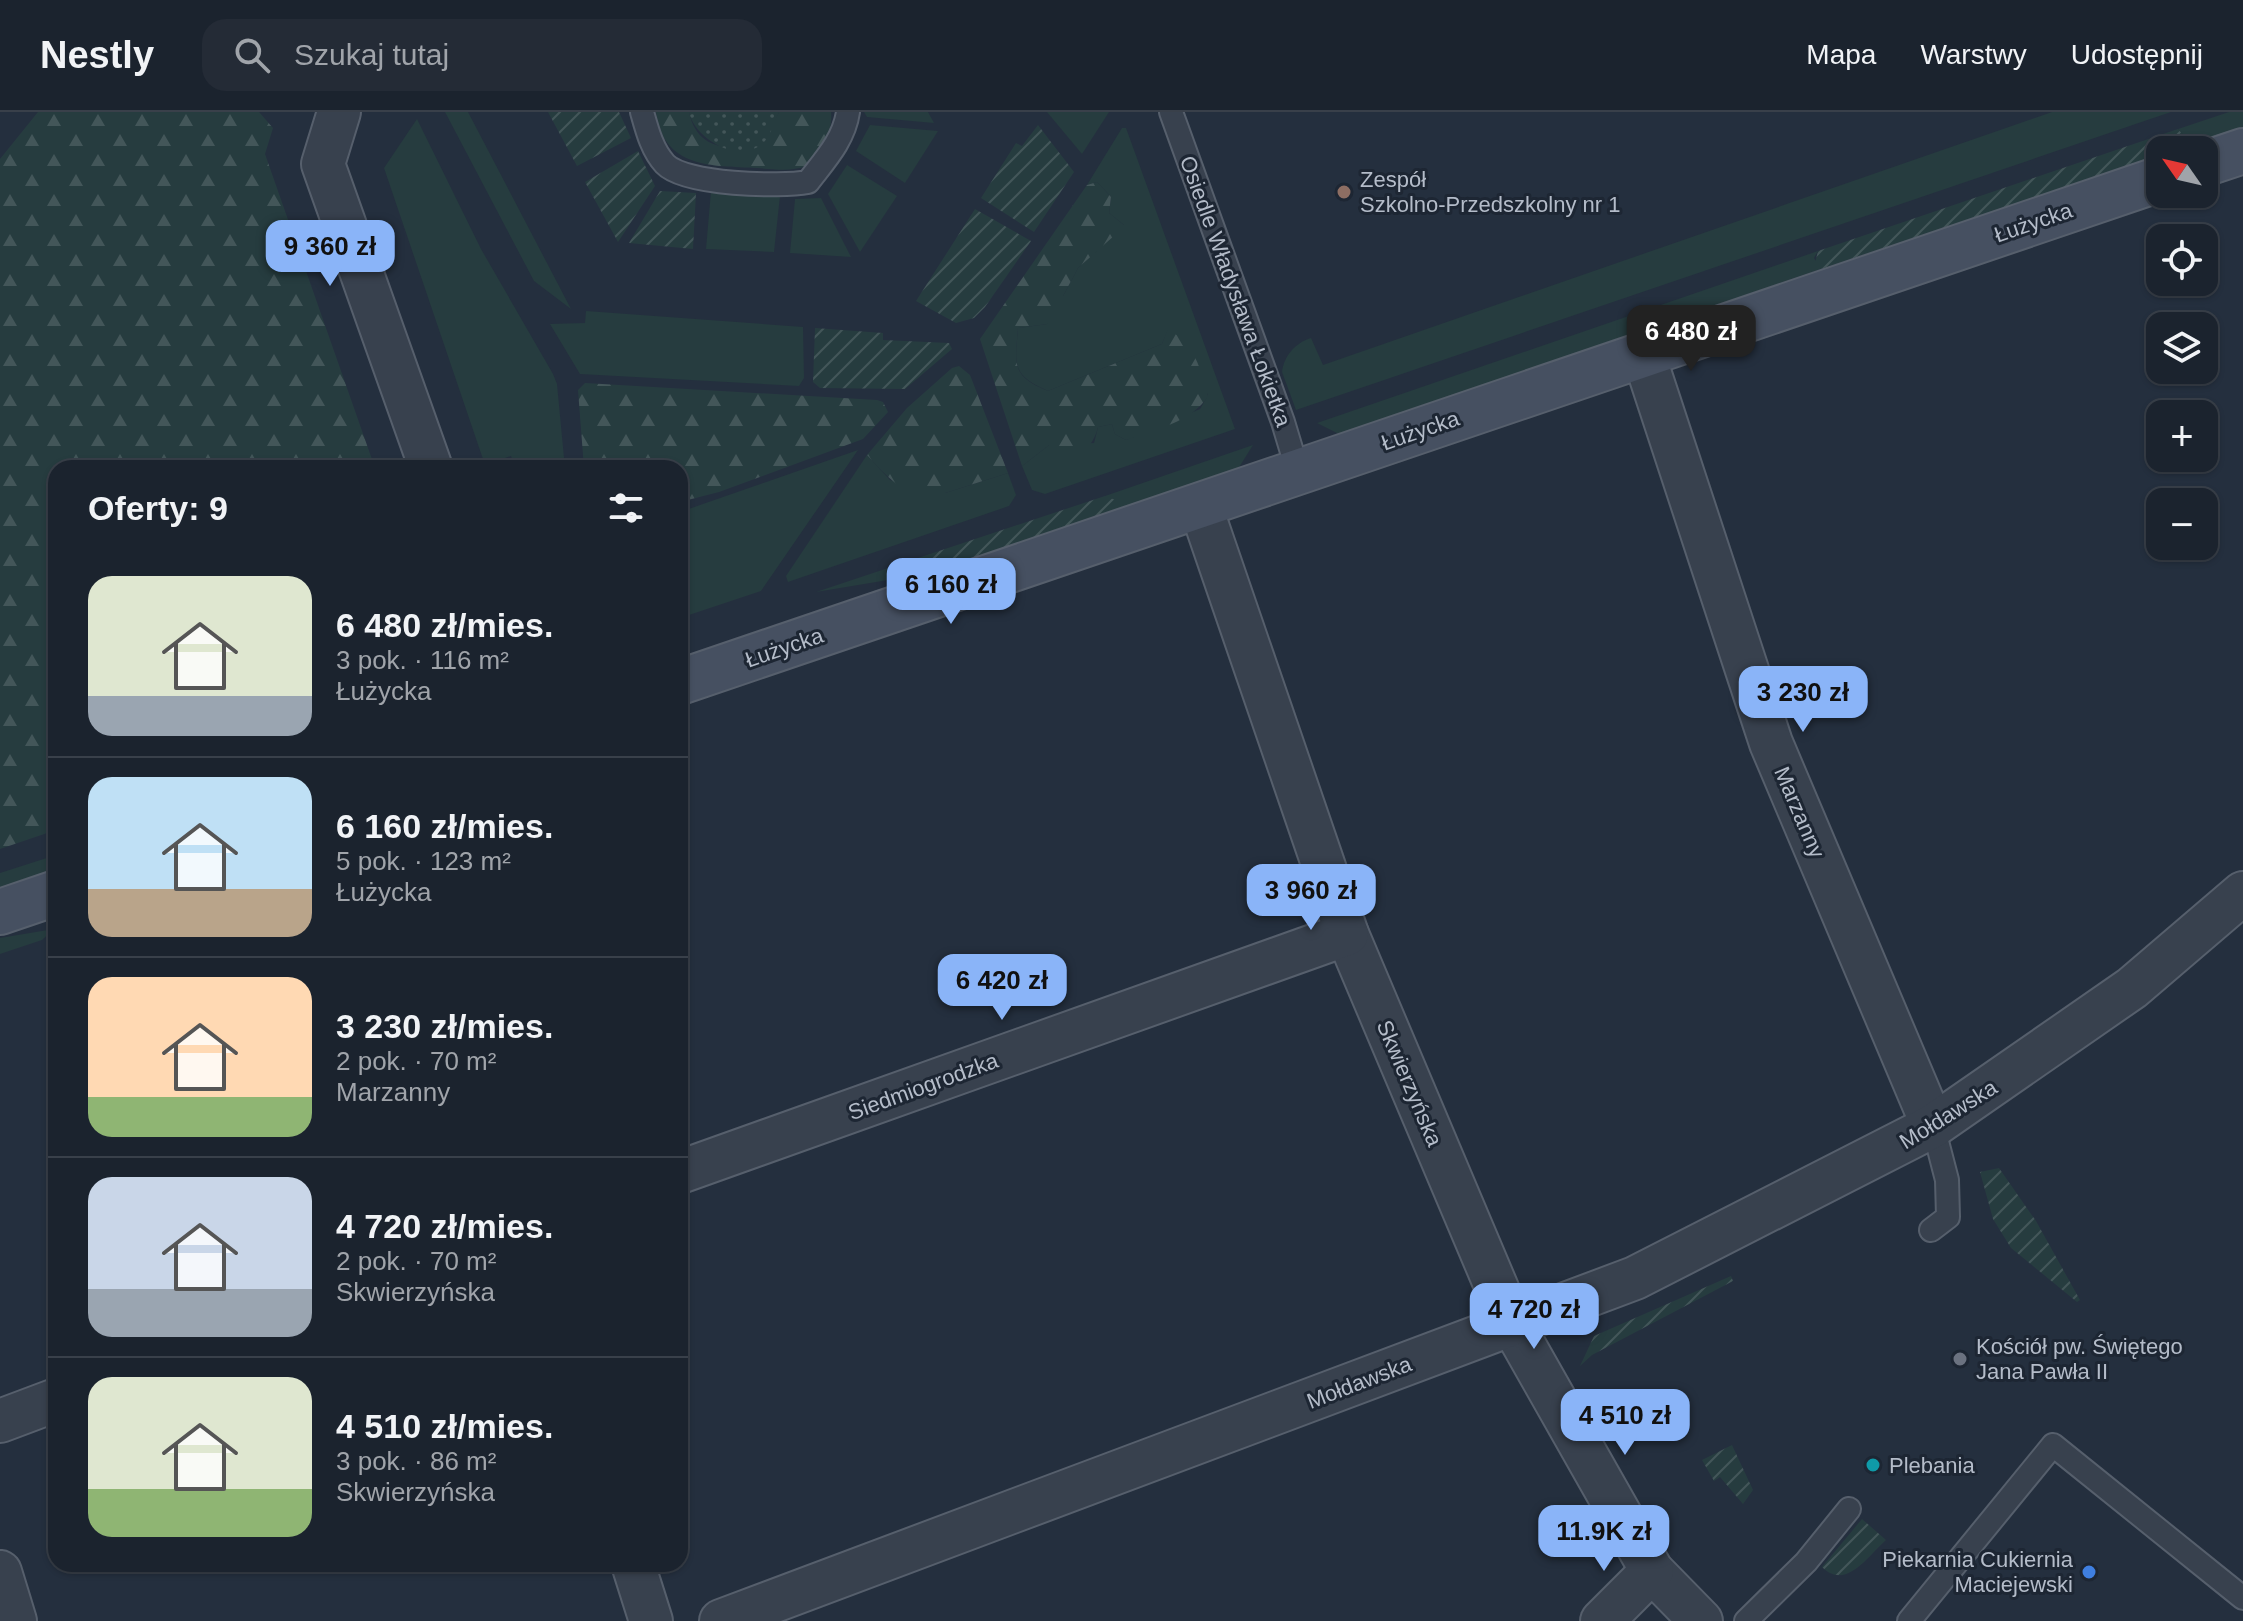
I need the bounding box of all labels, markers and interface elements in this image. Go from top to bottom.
search box [202,19,762,91]
icon: search [230,33,274,77]
text: Nestly [40,34,154,76]
text: Szukaj tutaj [294,38,449,71]
text: Mapa [1806,39,1876,70]
text: Warstwy [1920,39,2027,70]
text: Udostępnij [2071,39,2203,70]
north arrow [2146,136,2218,208]
map controls [2146,136,2218,560]
street label: Osiedle Władysława Łokietka [1175,152,1296,431]
place label: Zespół Szkolno-Przedszkolny nr 1 [1360,167,1620,217]
marker: Zespół Szkolno-Przedszkolny nr 1 [1335,183,1353,201]
street label: Łużycka [1991,197,2076,247]
pin: 9 360 zł [247,220,413,288]
button: locate [2146,224,2218,296]
text: 9 360 zł [284,231,376,261]
pin: 6 480 zł [1608,305,1774,373]
button: layers [2146,312,2218,384]
text: 6 480 zł [1645,316,1737,346]
button: + [2146,400,2218,472]
street label: Łużycka [1378,405,1463,455]
icon: filters [604,486,648,530]
button: − [2146,488,2218,560]
text: Oferty: 9 [88,489,228,527]
pin: 6 160 zł [868,558,1034,626]
text: 6 160 zł [905,569,997,599]
text: 6 480 zł/mies. [336,606,553,644]
icon: home [152,608,248,704]
street label: Łużycka [742,622,827,672]
text: 3 pok. · 116 m² [336,645,509,675]
pin: 3 230 zł [1720,666,1886,734]
text: Łużycka [336,676,431,706]
text: 3 230 zł [1757,677,1849,707]
street label: Marzanny [1769,763,1830,862]
text: 6 160 zł/mies. [336,807,553,845]
icon: home [152,809,248,905]
text: 5 pok. · 123 m² [336,846,511,876]
pin: 3 960 zł [1228,864,1394,932]
text: 3 960 zł [1265,875,1357,905]
text: Łużycka [336,877,431,907]
pin: 6 420 zł [919,954,1085,1022]
text: 6 420 zł [956,965,1048,995]
text: 3 230 zł/mies. [336,1007,553,1045]
icon: home [152,1009,248,1105]
street label: Skwierzyńska [1372,1016,1448,1151]
text: 2 pok. · 70 m² [336,1046,496,1076]
street label: Siedmiogrodzka [845,1047,1002,1125]
street label: Mołdawska [1895,1074,2002,1154]
text: Marzanny [336,1077,450,1107]
text: 4 720 zł/mies. [336,1207,553,1245]
icon: home [152,1209,248,1305]
text: 2 pok. · 70 m² [336,1246,496,1276]
text: Skwierzyńska [336,1277,495,1307]
pin: 4 720 zł [1451,1283,1617,1351]
text: 4 720 zł [1488,1294,1580,1324]
place label: Kościół pw. Świętego Jana Pawła II [1976,1334,2183,1384]
marker: Kościół pw. Świętego Jana Pawła II [1951,1350,1969,1368]
street label: Mołdawska [1303,1351,1416,1414]
pin: 4 510 zł [1542,1389,1708,1457]
text: 4 510 zł [1579,1400,1671,1430]
text: 4 510 zł/mies. [336,1407,553,1445]
icon: home [152,1409,248,1505]
text: 3 pok. · 86 m² [336,1446,496,1476]
place label: Plebania [1889,1453,1975,1478]
marker: Plebania [1864,1456,1882,1474]
text: Skwierzyńska [336,1477,495,1507]
pin: 11.9K zł [1521,1505,1687,1573]
text: 11.9K zł [1556,1516,1652,1546]
place label: Piekarnia Cukiernia Maciejewski [1882,1547,2074,1597]
marker: Piekarnia Cukiernia Maciejewski [2080,1563,2098,1581]

